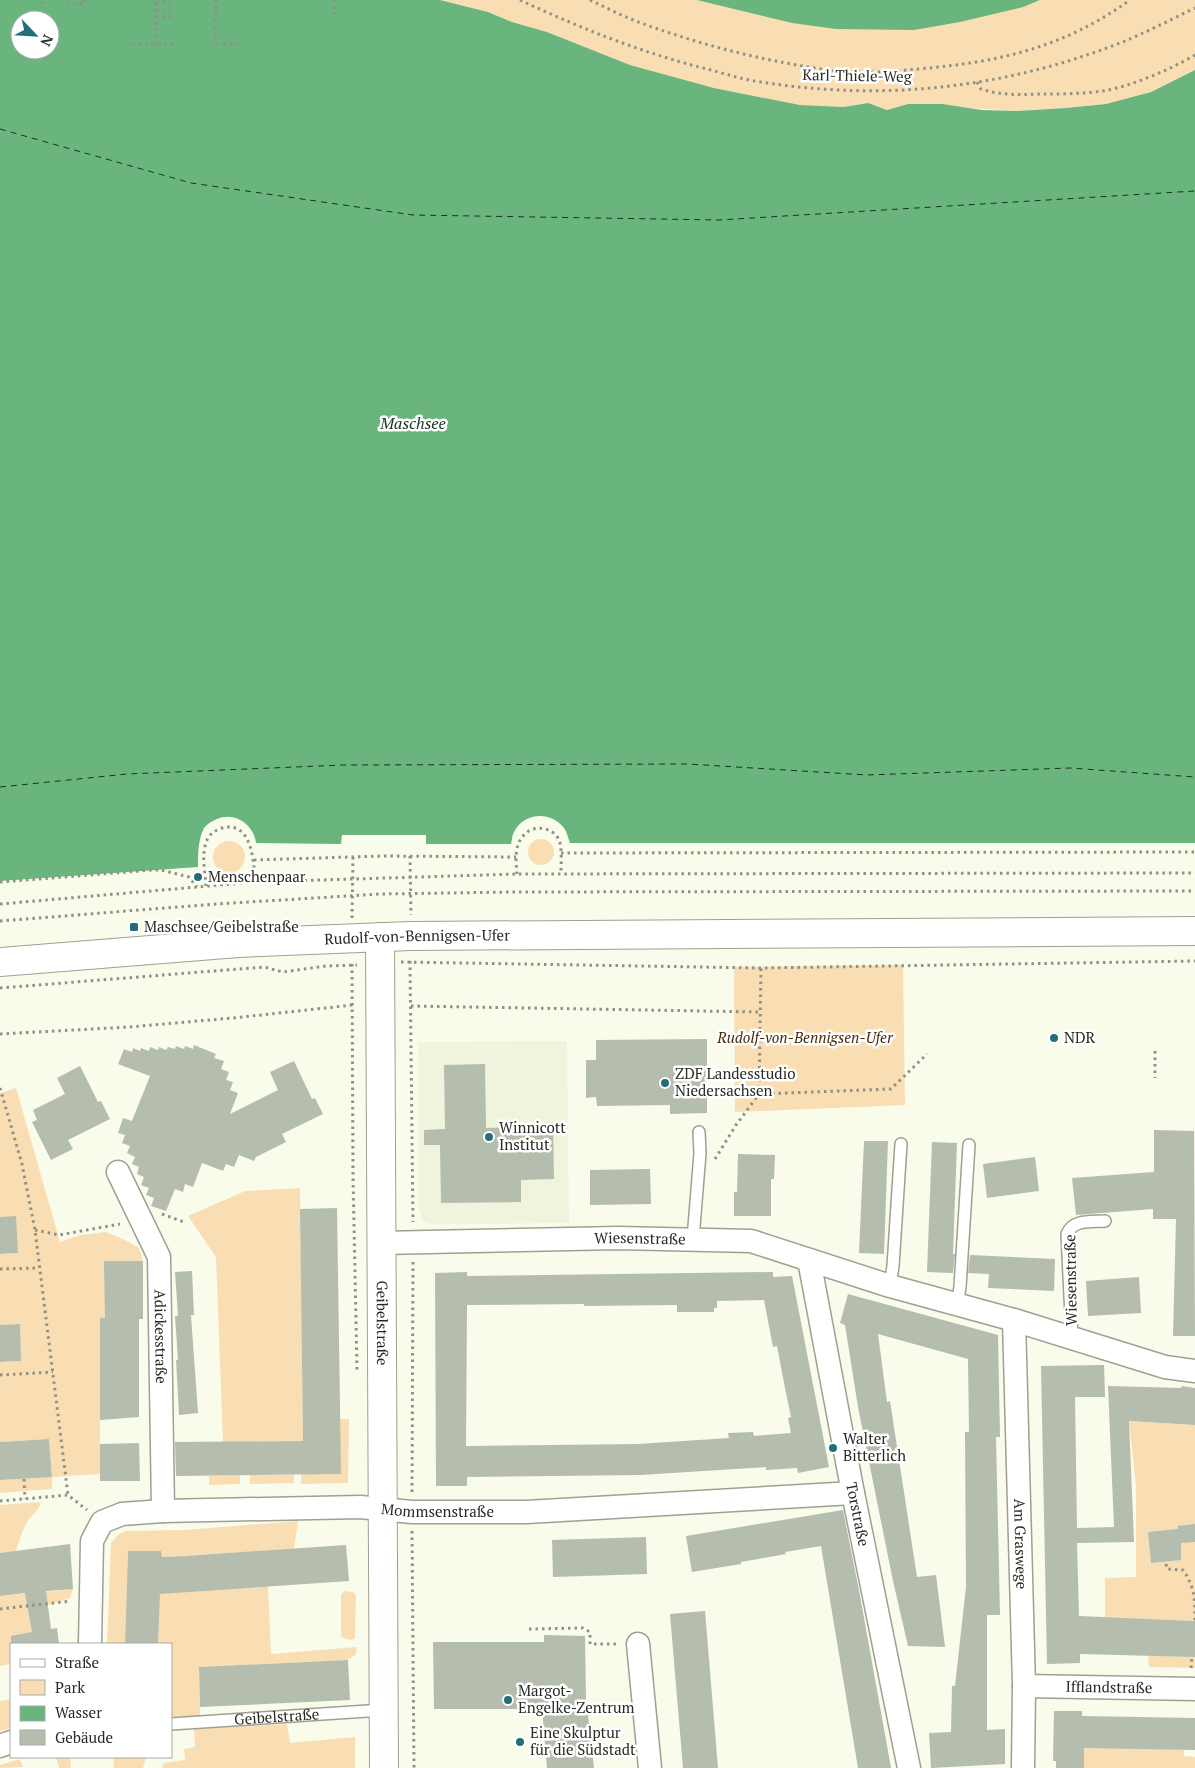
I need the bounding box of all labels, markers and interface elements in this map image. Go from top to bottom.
north arrow [10,10,60,60]
text: N [36,32,58,50]
street label: Karl-Thiele-Weg [802,64,913,86]
water label: Maschsee [379,412,446,434]
place label: Menschenpaar [208,866,306,886]
marker: Menschenpaar [192,871,204,883]
place label: Maschsee/Geibelstraße [144,916,299,936]
marker: Maschsee/Geibelstraße [128,921,140,933]
street label: Rudolf-von-Bennigsen-Ufer [324,924,510,948]
park label: Rudolf-von-Bennigsen-Ufer [716,1027,894,1047]
place label: NDR [1064,1027,1096,1047]
marker: NDR [1048,1032,1060,1044]
place label: ZDF Landesstudio Niedersachsen [675,1063,795,1100]
marker: ZDF Landesstudio Niedersachsen [659,1077,671,1089]
place label: Winnicott Institut [499,1117,566,1154]
marker: Winnicott Institut [483,1131,495,1143]
street label: Wiesenstraße [594,1227,686,1249]
street label: Wiesenstraße [1059,1234,1081,1326]
street label: Geibelstraße [373,1280,393,1366]
street label: Adickesstraße [151,1289,172,1384]
place label: Walter Bitterlich [843,1428,906,1465]
marker: Walter Bitterlich [827,1442,839,1454]
street label: Torstraße [842,1481,875,1548]
street label: Mommsenstraße [380,1498,494,1521]
street label: Am Graswege [1010,1498,1032,1590]
legend [10,1643,172,1758]
text: Straße [55,1652,99,1672]
street label: Ifflandstraße [1065,1676,1153,1697]
text: Park [55,1677,85,1697]
place label: Margot- Engelke-Zentrum [518,1680,635,1717]
marker: Margot- Engelke-Zentrum [502,1694,514,1706]
text: Wasser [55,1702,102,1722]
street label: Geibelstraße [234,1703,320,1729]
place label: Eine Skulptur für die Südstadt [530,1722,636,1759]
text: Gebäude [55,1727,113,1747]
marker: Eine Skulptur für die Südstadt [514,1736,526,1748]

